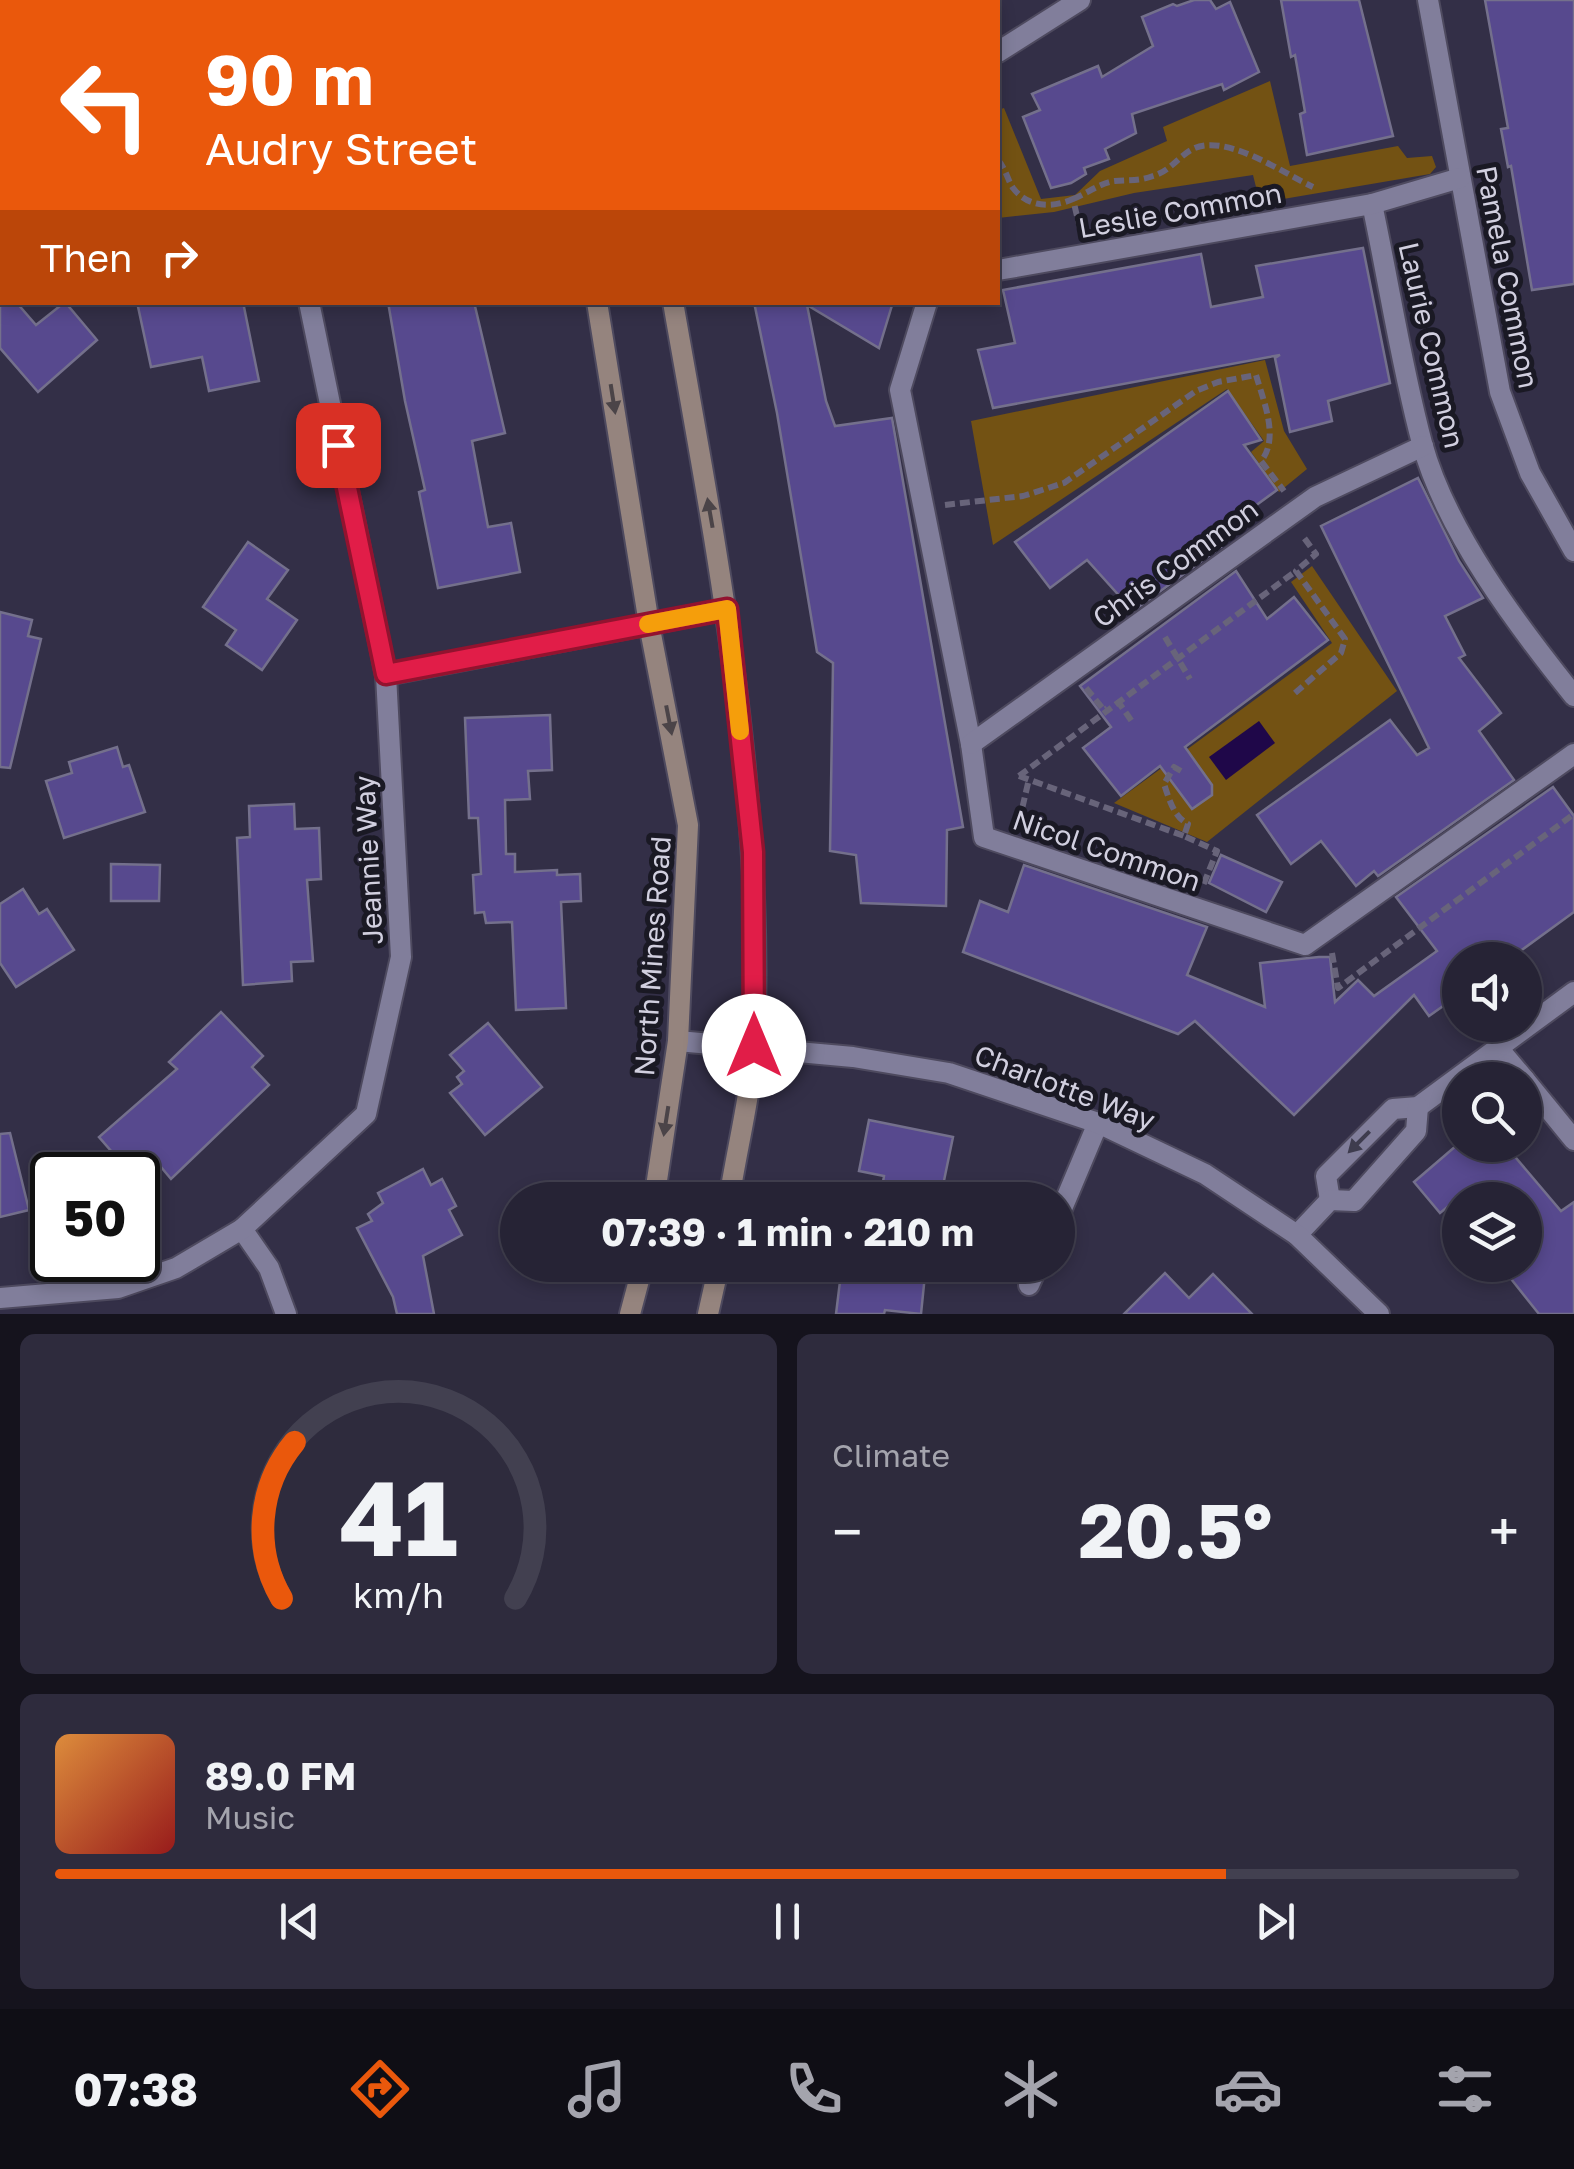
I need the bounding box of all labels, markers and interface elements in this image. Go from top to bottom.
text: 90 m [205,36,374,120]
icon: left [40,40,170,170]
text: Audry Street [205,121,478,175]
street label: Pamela Common [1470,163,1546,391]
street label: Leslie Common [1076,176,1284,244]
icon: right [152,230,207,285]
text: Then [40,235,132,280]
street label: Laurie Common [1392,239,1472,451]
one-way arrow [605,383,621,415]
pin [296,403,381,488]
icon: arrive [311,418,366,473]
street label: Chris Common [1086,492,1264,634]
one-way arrow [702,497,717,528]
one-way arrow [661,704,677,735]
street label: Jeannie Way [347,774,389,945]
street label: Nicol Common [1009,802,1205,898]
street label: North Mines Road [627,835,677,1077]
map controls [1442,942,1542,1282]
button: sound [1442,942,1542,1042]
position arrow [702,994,806,1098]
street label: Charlotte Way [970,1037,1160,1137]
button: search [1442,1062,1542,1162]
one-way arrow [658,1105,673,1137]
one-way arrow [1348,1130,1372,1154]
speed limit sign: 50 [30,1152,160,1282]
button: layers [1442,1182,1542,1282]
text: 07:39 · 1 min · 210 m [601,1209,974,1254]
text: Climate [832,1436,950,1474]
text: 41 [339,1454,458,1579]
text: 20.5° [1079,1484,1272,1575]
text: − [832,1498,862,1564]
text: + [1489,1498,1519,1564]
text: km/h [353,1573,444,1616]
text: 89.0 FM [205,1753,356,1798]
text: Music [205,1798,295,1836]
icon: previous [272,1894,327,1949]
icon: pause [760,1894,815,1949]
icon: next [1248,1894,1303,1949]
icon: directions [345,2054,415,2124]
icon: music [562,2054,632,2124]
icon: phone [779,2054,849,2124]
icon: climate [996,2054,1066,2124]
icon: car [1213,2054,1283,2124]
icon: filters [1430,2054,1500,2124]
text: 07:38 [74,2062,198,2116]

